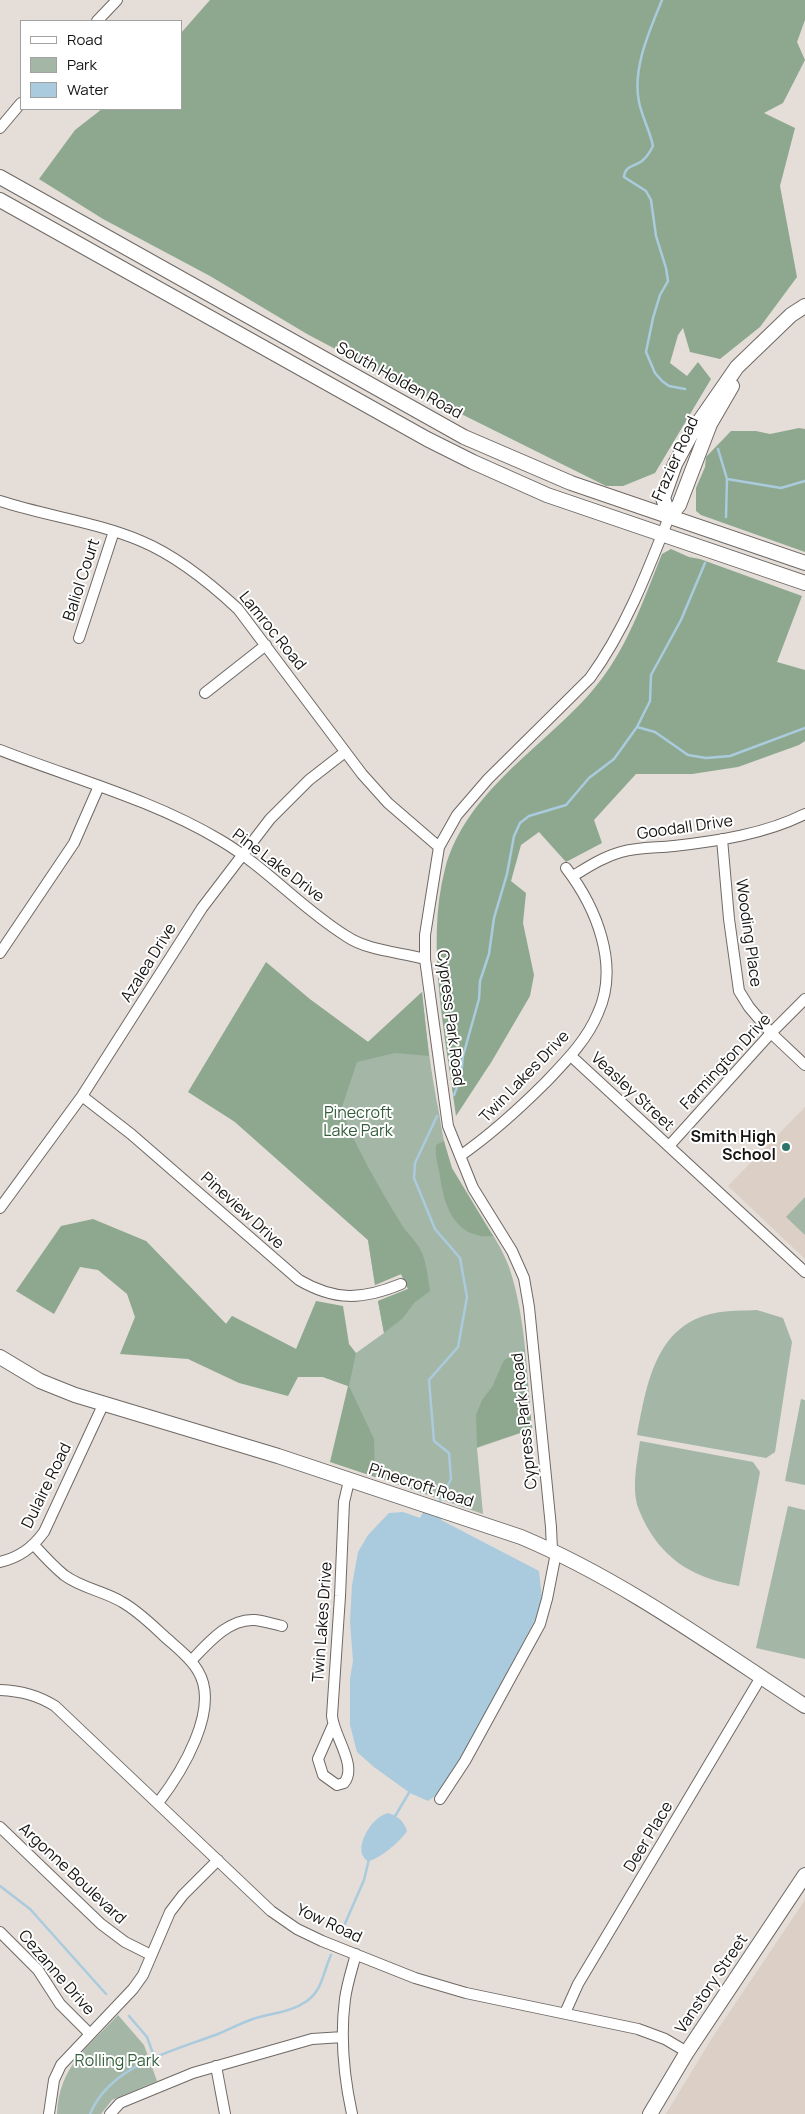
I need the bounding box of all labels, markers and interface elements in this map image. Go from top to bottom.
legend [20,20,182,110]
text: Road [67,29,103,50]
text: Park [67,54,97,75]
text: Water [67,79,109,100]
street label: South Holden Road [333,338,465,424]
street label: Frazier Road [649,414,703,504]
street label: Baliol Court [60,537,104,623]
street label: Lamroc Road [234,588,310,674]
street label: Goodall Drive [636,812,734,844]
street label: Pine Lake Drive [228,825,328,907]
street label: Wooding Place [731,878,765,988]
street label: Azalea Drive [117,920,181,1006]
street label: Cypress Park Road [432,949,468,1087]
street label: Farmington Drive [677,1010,775,1114]
street label: Twin Lakes Drive [476,1027,574,1127]
street label: Veasley Street [586,1049,678,1135]
park label: Pinecroft Lake Park [323,1104,393,1142]
place label: Smith High School [691,1128,776,1166]
marker: Smith High School [780,1141,792,1153]
street label: Pineview Drive [196,1169,288,1253]
street label: Cypress Park Road [508,1352,542,1490]
street label: Dulaire Road [18,1440,76,1532]
street label: Pinecroft Road [366,1460,476,1512]
street label: Twin Lakes Drive [309,1561,337,1683]
street label: Deer Place [621,1798,677,1876]
street label: Argonne Boulevard [15,1820,129,1928]
street label: Yow Road [293,1900,365,1948]
street label: Cezanne Drive [14,1926,98,2020]
street label: Vanstory Street [672,1931,752,2037]
park label: Rolling Park [75,2052,159,2072]

